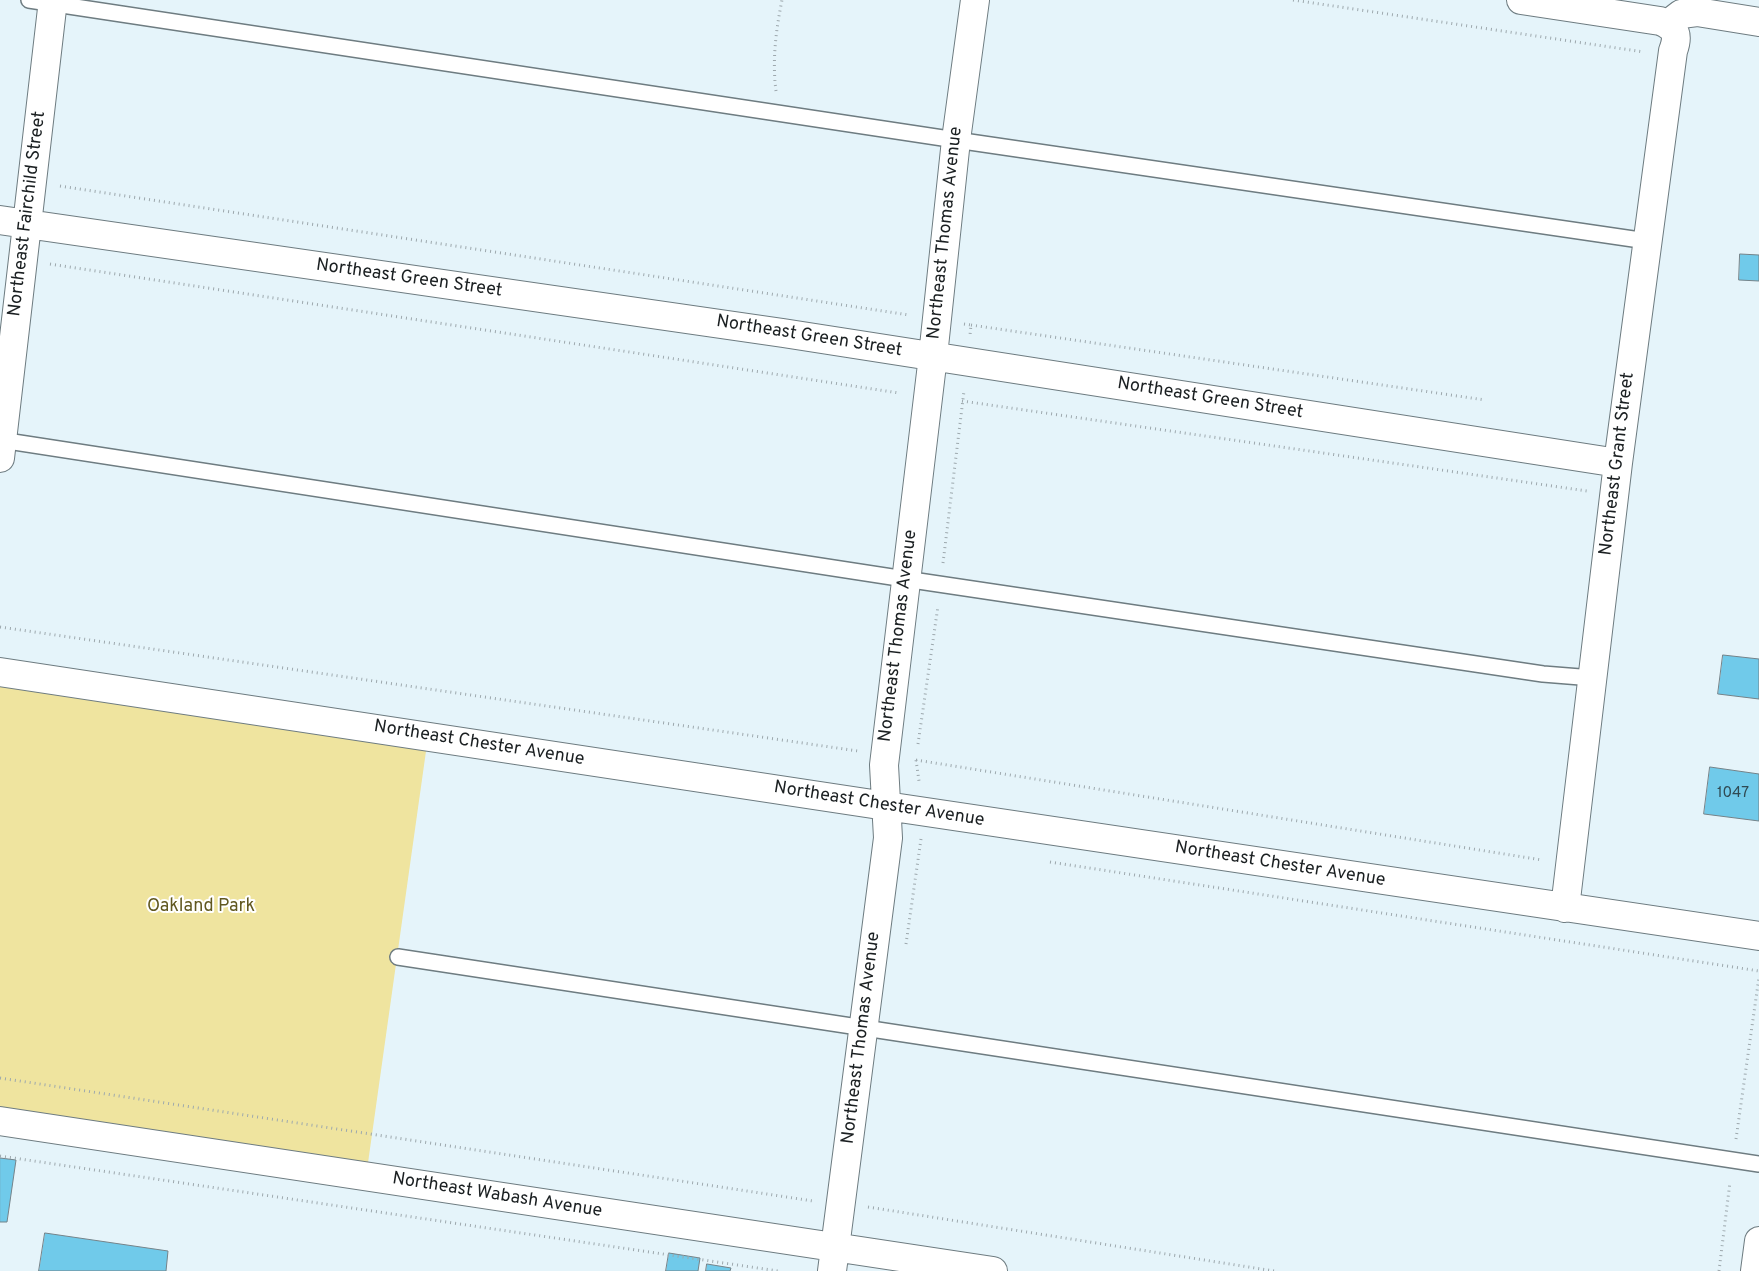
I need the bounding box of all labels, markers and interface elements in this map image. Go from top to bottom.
street label: Northeast Fairchild Street [5,110,51,318]
street label: Northeast Thomas Avenue [924,126,968,340]
street label: Northeast Green Street [314,255,504,303]
street label: Northeast Green Street [714,312,904,362]
street label: Northeast Grant Street [1596,371,1640,557]
street label: Northeast Green Street [1115,374,1305,424]
street label: Northeast Thomas Avenue [875,529,923,743]
street label: Northeast Chester Avenue [372,717,586,771]
street label: Northeast Chester Avenue [772,778,986,832]
house number: 1047 [1717,785,1749,803]
street label: Northeast Chester Avenue [1173,838,1387,892]
park label: Oakland Park [147,896,255,918]
street label: Northeast Thomas Avenue [838,931,886,1145]
street label: Northeast Wabash Avenue [391,1169,603,1223]

